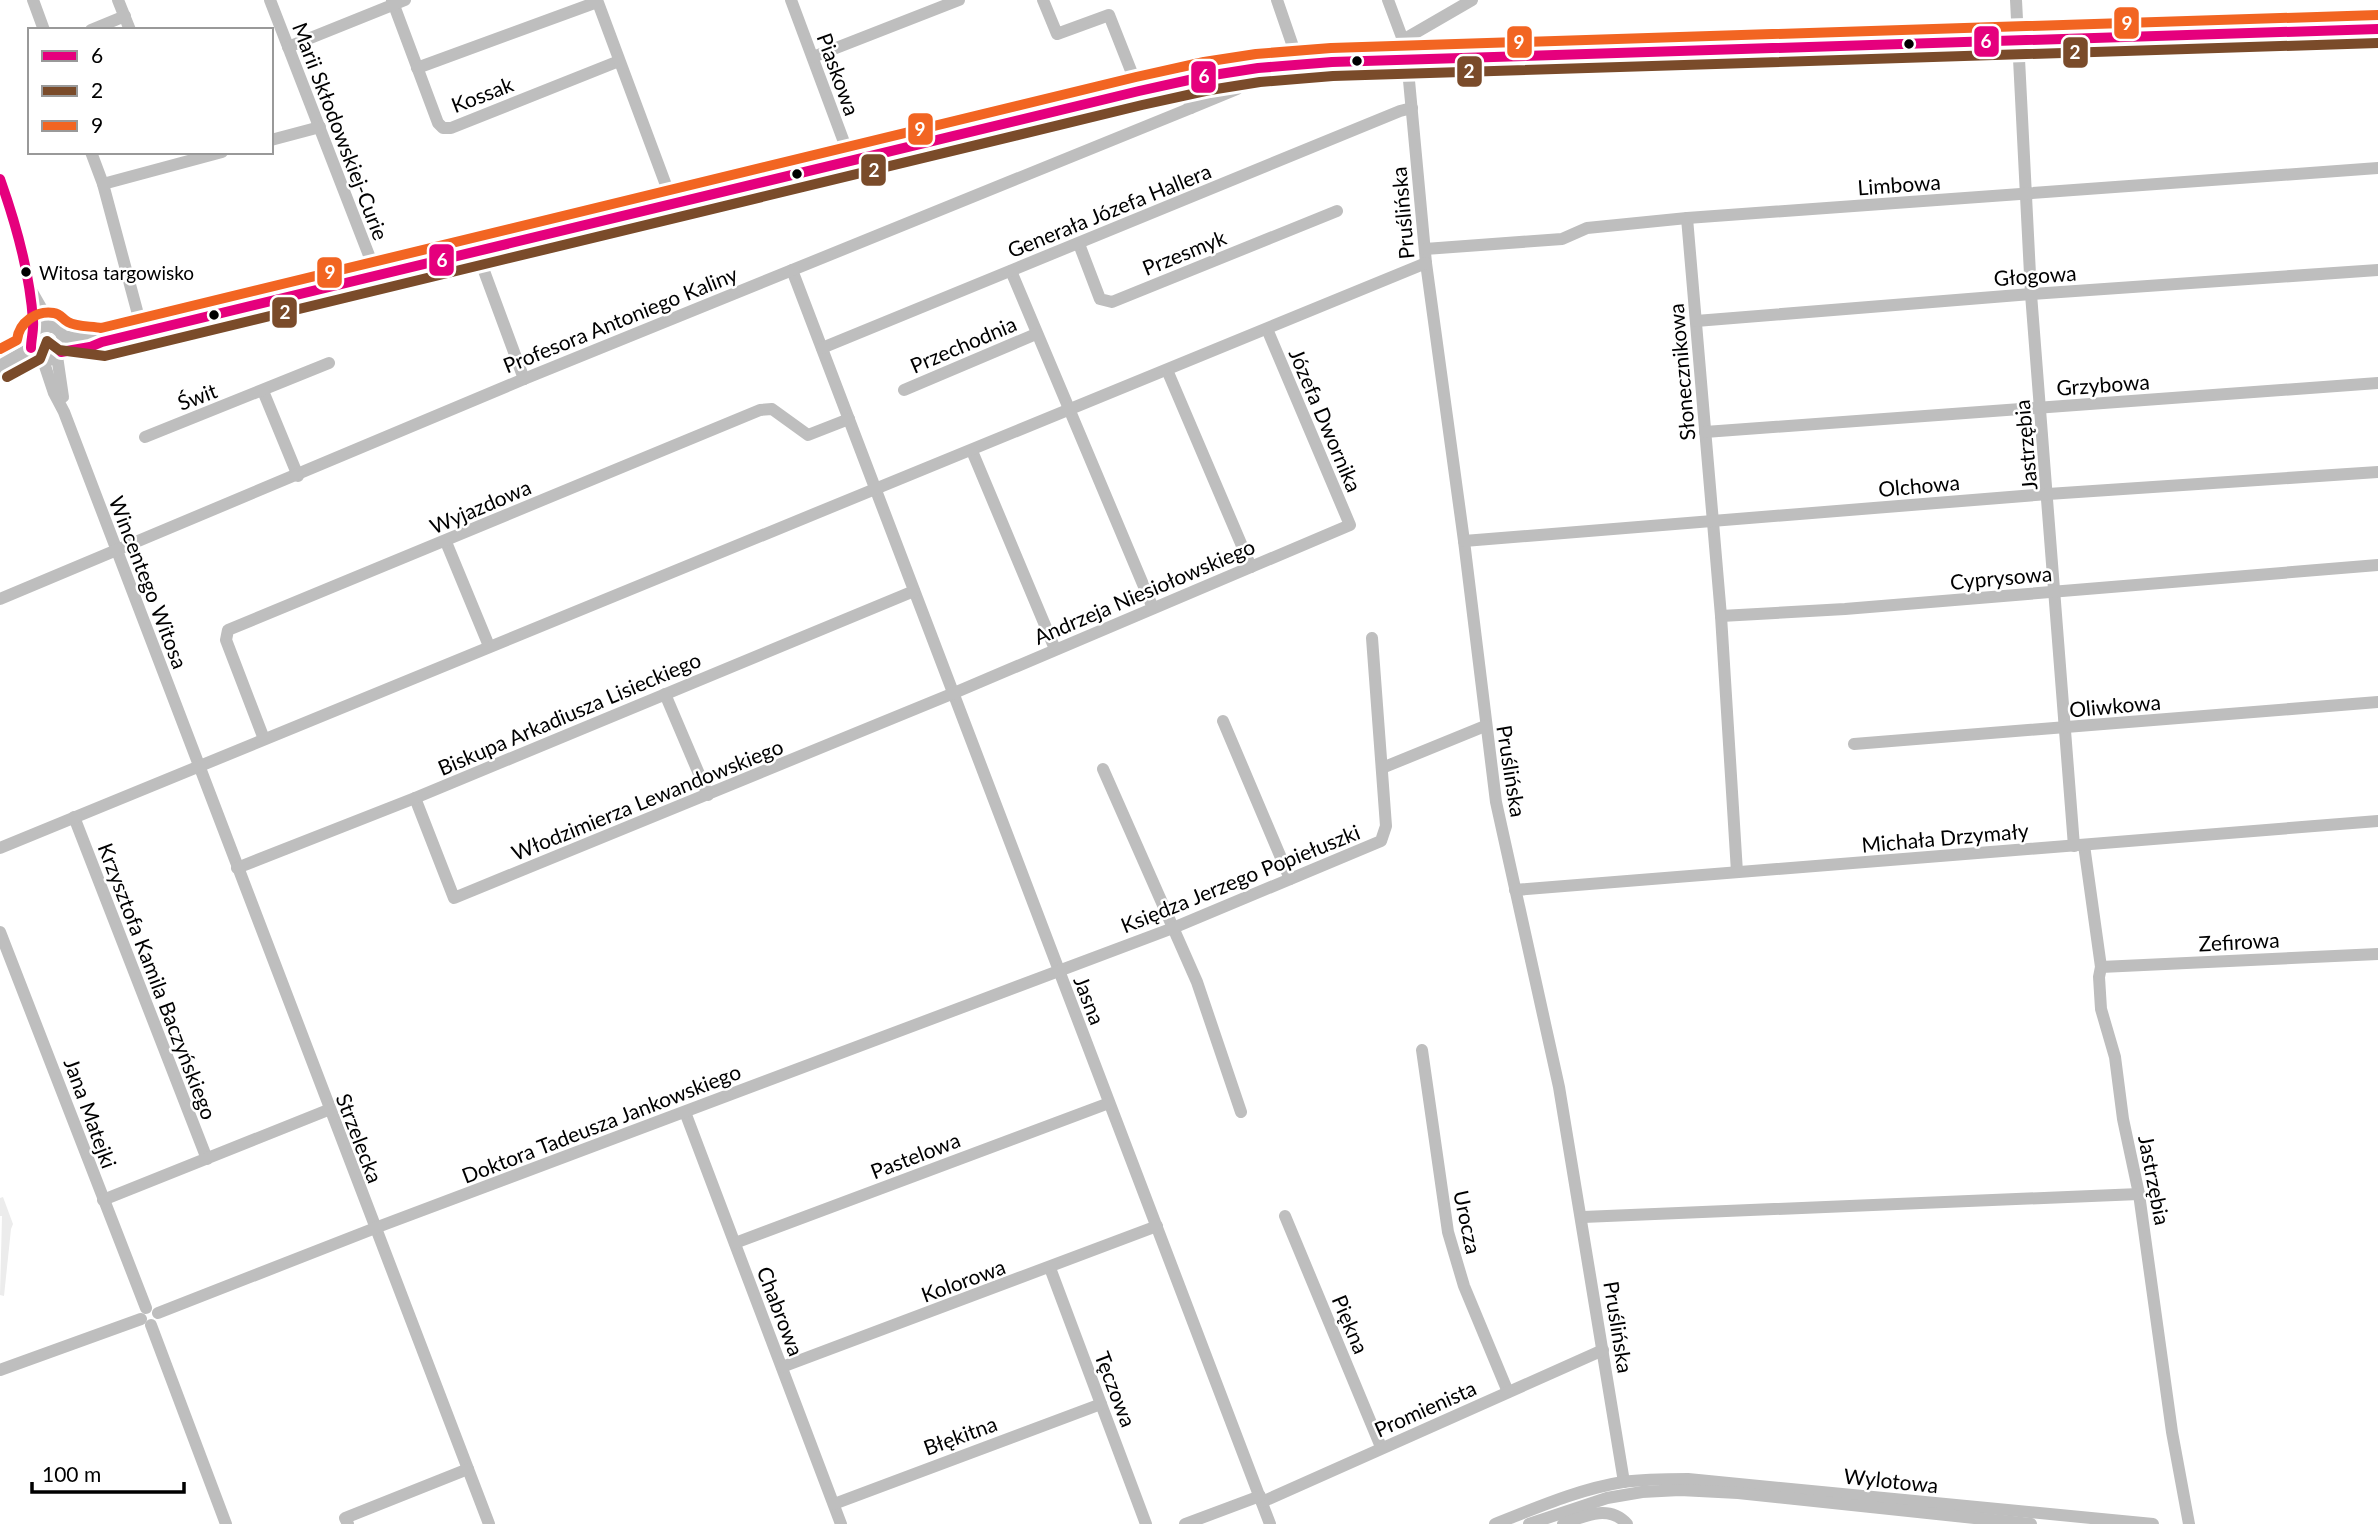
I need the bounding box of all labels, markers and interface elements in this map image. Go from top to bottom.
line badge: 9 [2113,6,2140,40]
text: 9 [2121,11,2133,34]
street label: Marii Skłodowskiej-Curie [288,19,394,243]
line badge: 9 [1506,25,1533,59]
line badge: 6 [1973,25,2000,58]
legend [28,28,273,154]
street label: Piaskowa [813,29,865,119]
text: 6 [1980,29,1992,52]
text: 9 [1513,30,1525,53]
line badge: 2 [2062,36,2089,69]
unlabelled marker [1902,37,1916,51]
text: 2 [2069,40,2081,63]
text: 6 [91,42,103,67]
unlabelled marker [1350,54,1364,68]
line badge: 2 [1456,55,1483,88]
text: 2 [1463,59,1475,82]
line badge: 6 [1190,60,1217,94]
text: 6 [1198,64,1210,87]
street label: Kossak [447,71,517,117]
text: 2 [91,77,103,102]
text: 9 [91,112,103,137]
line badge: 9 [907,112,934,146]
text: 9 [914,117,926,140]
line badge: 2 [860,153,887,187]
text: 2 [868,158,880,181]
street label: Generała Józefa Hallera [1004,158,1214,262]
street label: Pruślińska [1386,166,1418,260]
unlabelled marker [790,167,804,181]
street label: Limbowa [1857,169,1941,199]
street label: Przesmyk [1138,224,1230,280]
line badge: 6 [428,243,455,277]
text: 6 [436,248,448,271]
line badge: 9 [316,256,343,289]
text: 9 [324,260,336,283]
street label: Profesora Antoniego Kaliny [499,260,741,378]
street label: Głogowa [1993,260,2077,290]
place label: Witosa targowisko [39,261,194,284]
marker: Witosa targowisko [19,265,33,279]
line badge: 2 [271,296,298,329]
text: 2 [279,300,291,323]
street label: Słonecznikowa [1663,303,1699,441]
unlabelled marker [207,308,221,322]
street label: Przechodnia [906,310,1020,378]
street label: Józefa Dwornika [1285,345,1367,495]
street label: Grzybowa [2056,368,2150,400]
street label: Świt [174,377,221,415]
street label: Jastrzębia [2009,399,2041,491]
street label: Olchowa [1877,469,1961,501]
street label: Wyjazdowa [426,474,534,538]
street label: Wincentego Witosa [105,492,193,672]
street label: Andrzeja Niesiołowskiego [1030,533,1258,649]
street label: Cyprysowa [1949,560,2053,594]
street label: Biskupa Arkadiusza Lisieckiego [434,646,704,780]
street label: Oliwkowa [2068,689,2162,721]
street label: Pruślińska [1492,723,1532,819]
street label: Włodzimierza Lewandowskiego [508,733,787,865]
street label: Michała Drzymały [1860,817,2030,857]
street label: Księdza Jerzego Popiełuszki [1117,819,1363,937]
street label: Krzysztofa Kamila Baczyńskiego [94,839,222,1123]
street label: Zefirowa [2198,926,2280,956]
street label: Jasna [1069,972,1111,1028]
street label: Jana Matejki [60,1055,122,1171]
street label: Doktora Tadeusza Jankowskiego [458,1058,744,1188]
street label: Strzelecka [332,1090,388,1186]
street label: Pastelowa [867,1127,963,1183]
street label: Jastrzębia [2134,1133,2176,1227]
street label: Urocza [1449,1188,1487,1256]
street label: Kolorowa [918,1253,1008,1307]
street label: Chabrowa [753,1263,809,1359]
street label: Pruślińska [1599,1279,1639,1375]
street label: Piękna [1327,1291,1375,1357]
street label: Tęczowa [1090,1348,1142,1430]
street label: Promienista [1370,1374,1480,1442]
street label: Błękitna [920,1410,1000,1460]
scale bar [32,1450,184,1494]
text: 100 m [42,1461,101,1486]
street label: Wylotowa [1842,1463,1940,1497]

